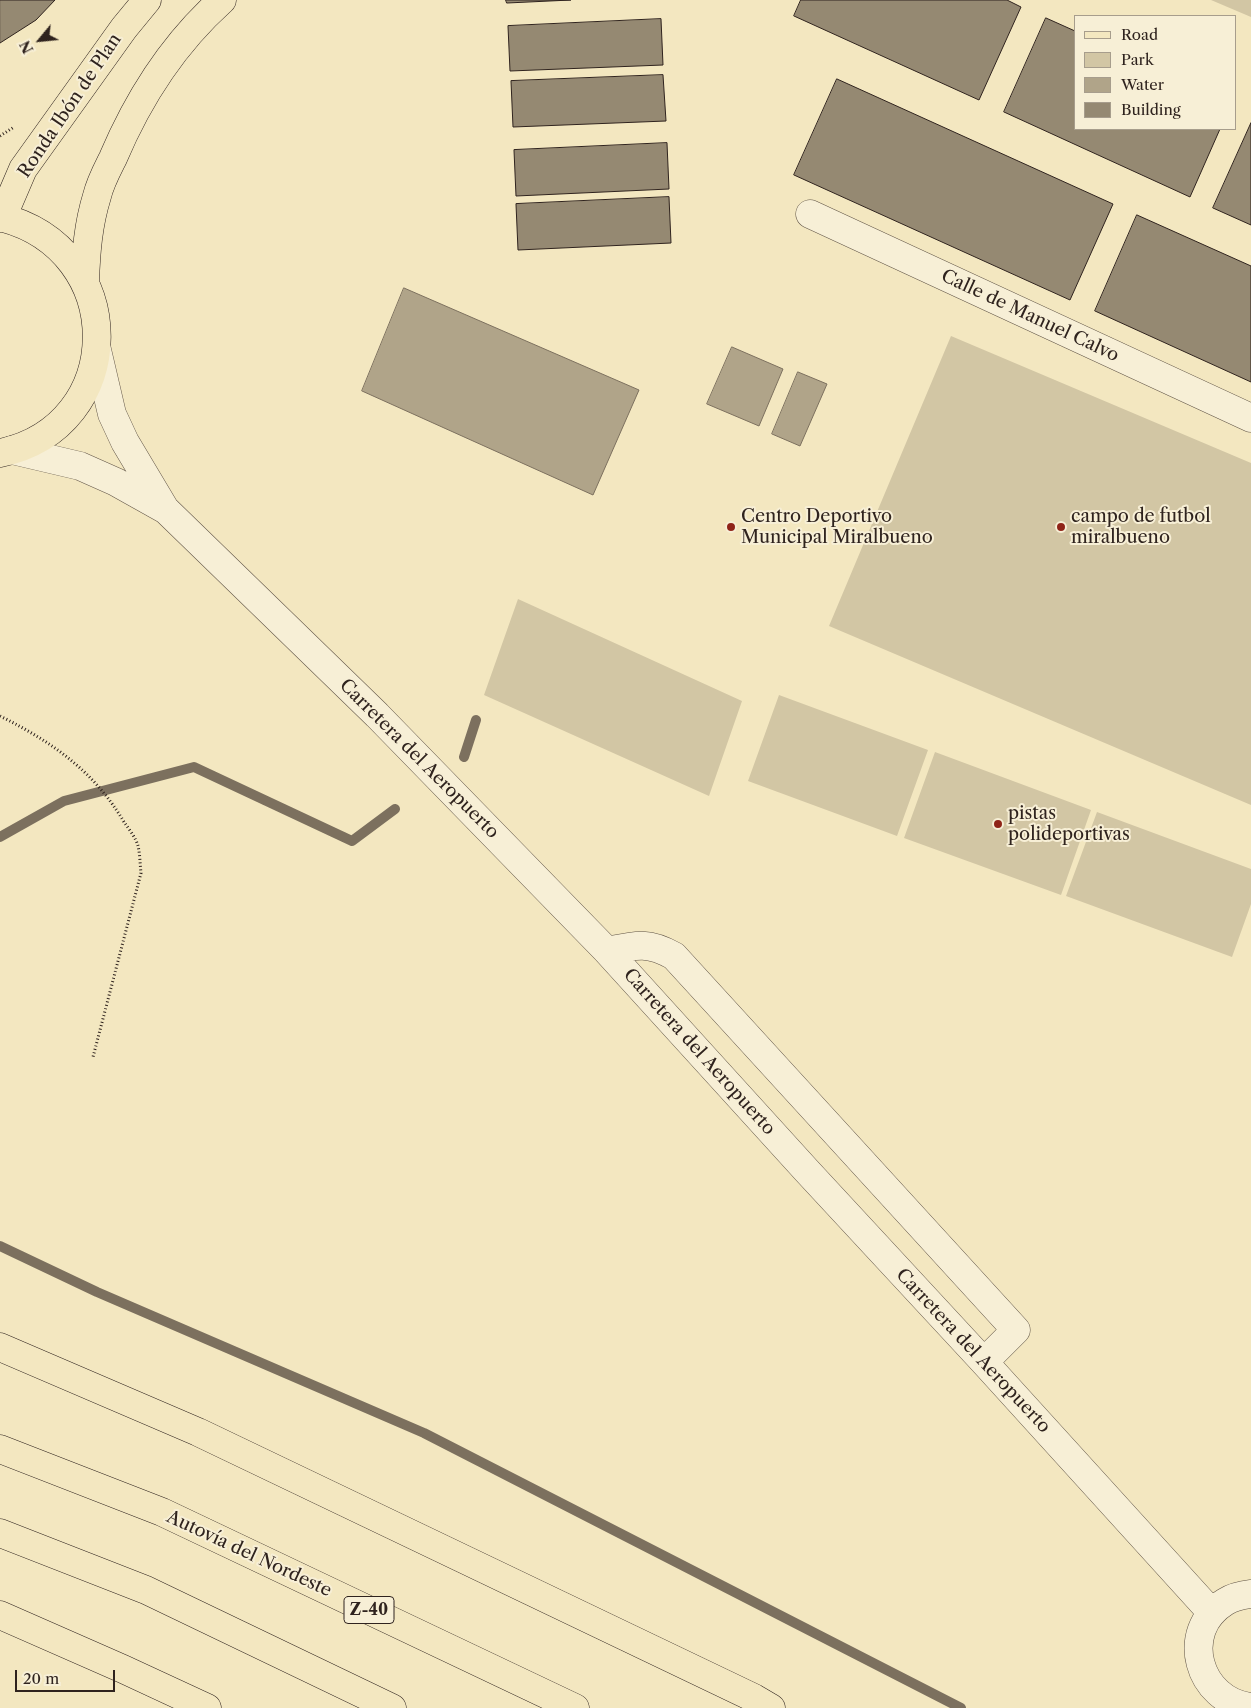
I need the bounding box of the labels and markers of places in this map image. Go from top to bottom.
place label: Centro Deportivo Municipal Miralbueno [741,506,933,548]
place label: campo de futbol miralbueno [1071,506,1211,548]
marker: Centro Deportivo Municipal Miralbueno [725,521,737,533]
marker: campo de futbol miralbueno [1055,521,1067,533]
place label: pistas polideportivas [1008,803,1130,846]
marker: pistas polideportivas [992,818,1004,830]

